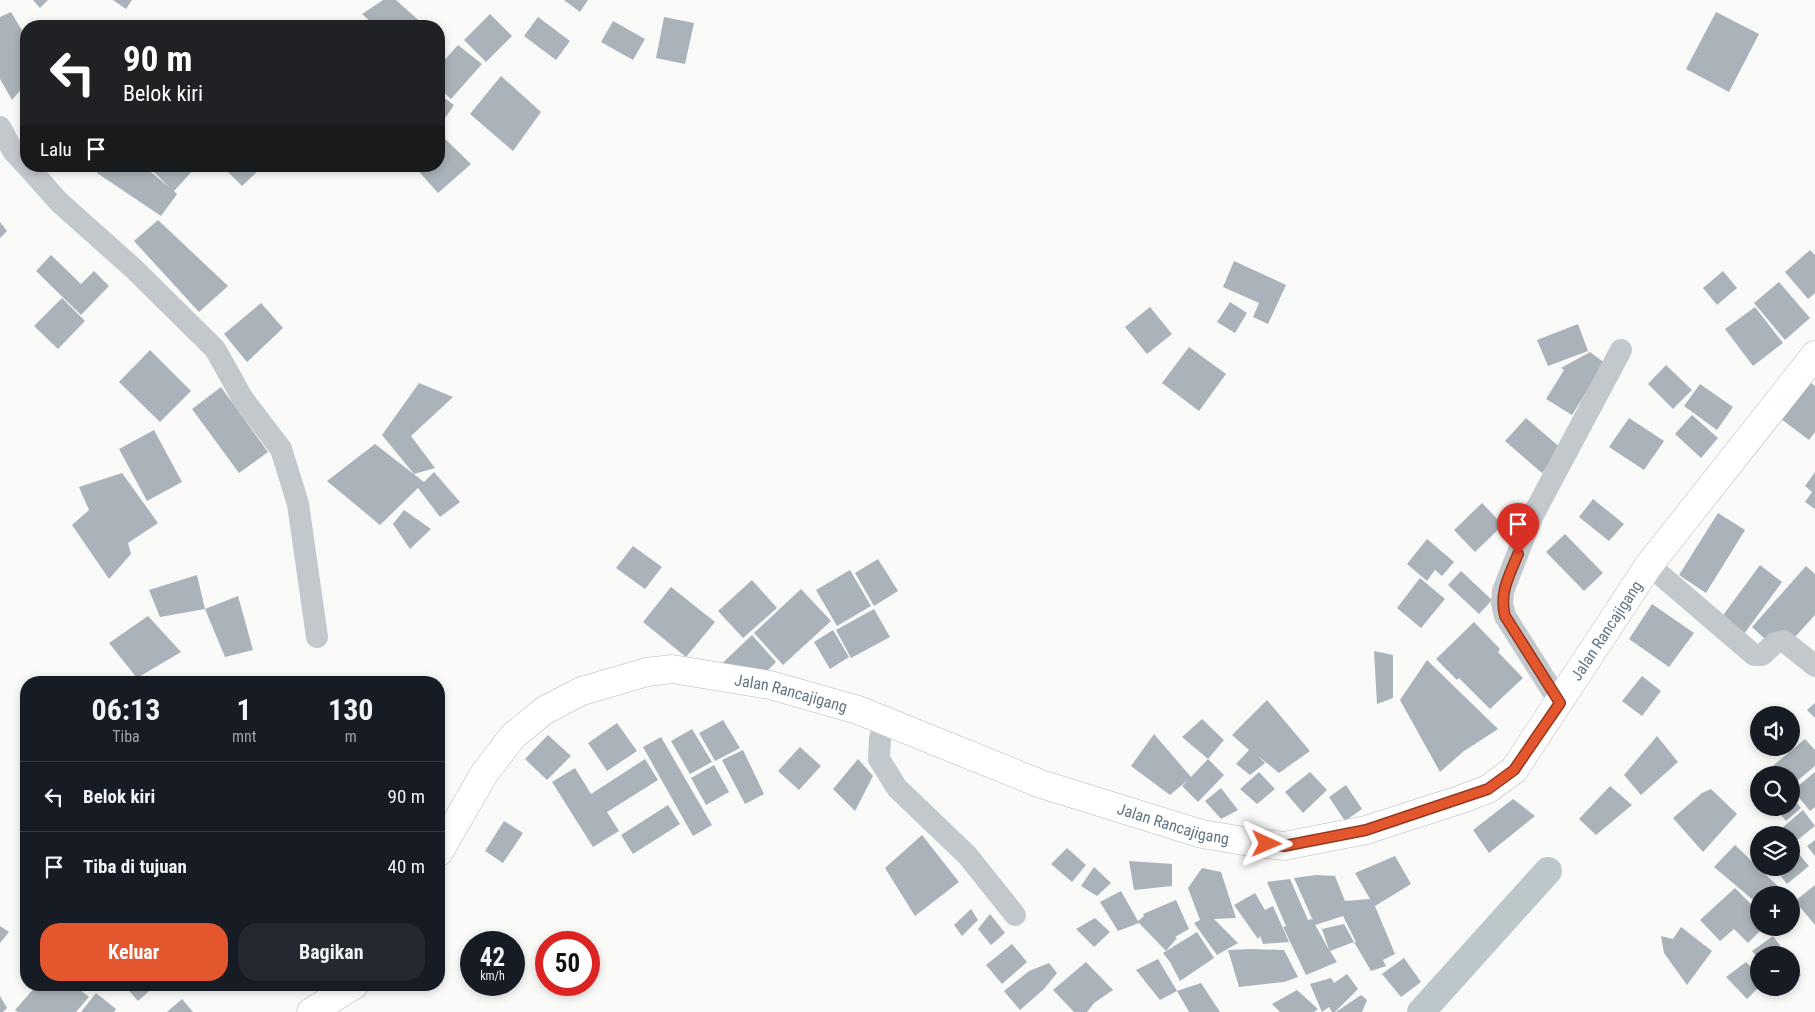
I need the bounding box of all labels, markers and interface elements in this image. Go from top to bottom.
text: 90 m [123,39,192,80]
icon: left [40,40,105,105]
text: Belok kiri [123,81,203,106]
icon: arrive [82,135,110,163]
text: Lalu [40,138,72,161]
pin [1497,503,1539,554]
icon: arrive [1504,510,1532,538]
street label: Jalan Rancajigang [1567,577,1646,684]
street label: Jalan Rancajigang [733,670,849,716]
text: 06:13 [92,692,160,727]
text: 1 [237,692,252,727]
text: 130 [328,692,373,727]
map controls [1750,706,1800,996]
button: sound [1750,706,1800,756]
text: Tiba [112,727,140,746]
text: mnt [232,727,256,746]
text: m [345,727,357,746]
button: search [1750,766,1800,816]
icon: left [40,783,68,811]
text: Belok kiri [83,785,155,808]
text: 90 m [388,785,425,808]
street label: Jalan Rancajigang [1115,799,1231,848]
position arrow [1240,817,1292,869]
button: layers [1750,826,1800,876]
icon: arrive [40,853,68,881]
text: Tiba di tujuan [83,855,187,878]
text: 40 m [388,855,425,878]
button: + [1750,886,1800,936]
button: Keluar [40,923,228,981]
button: Bagikan [238,923,425,981]
speed limit sign: 50 [535,931,600,996]
text: 42 [480,943,505,972]
button: − [1750,946,1800,996]
text: km/h [480,969,505,983]

